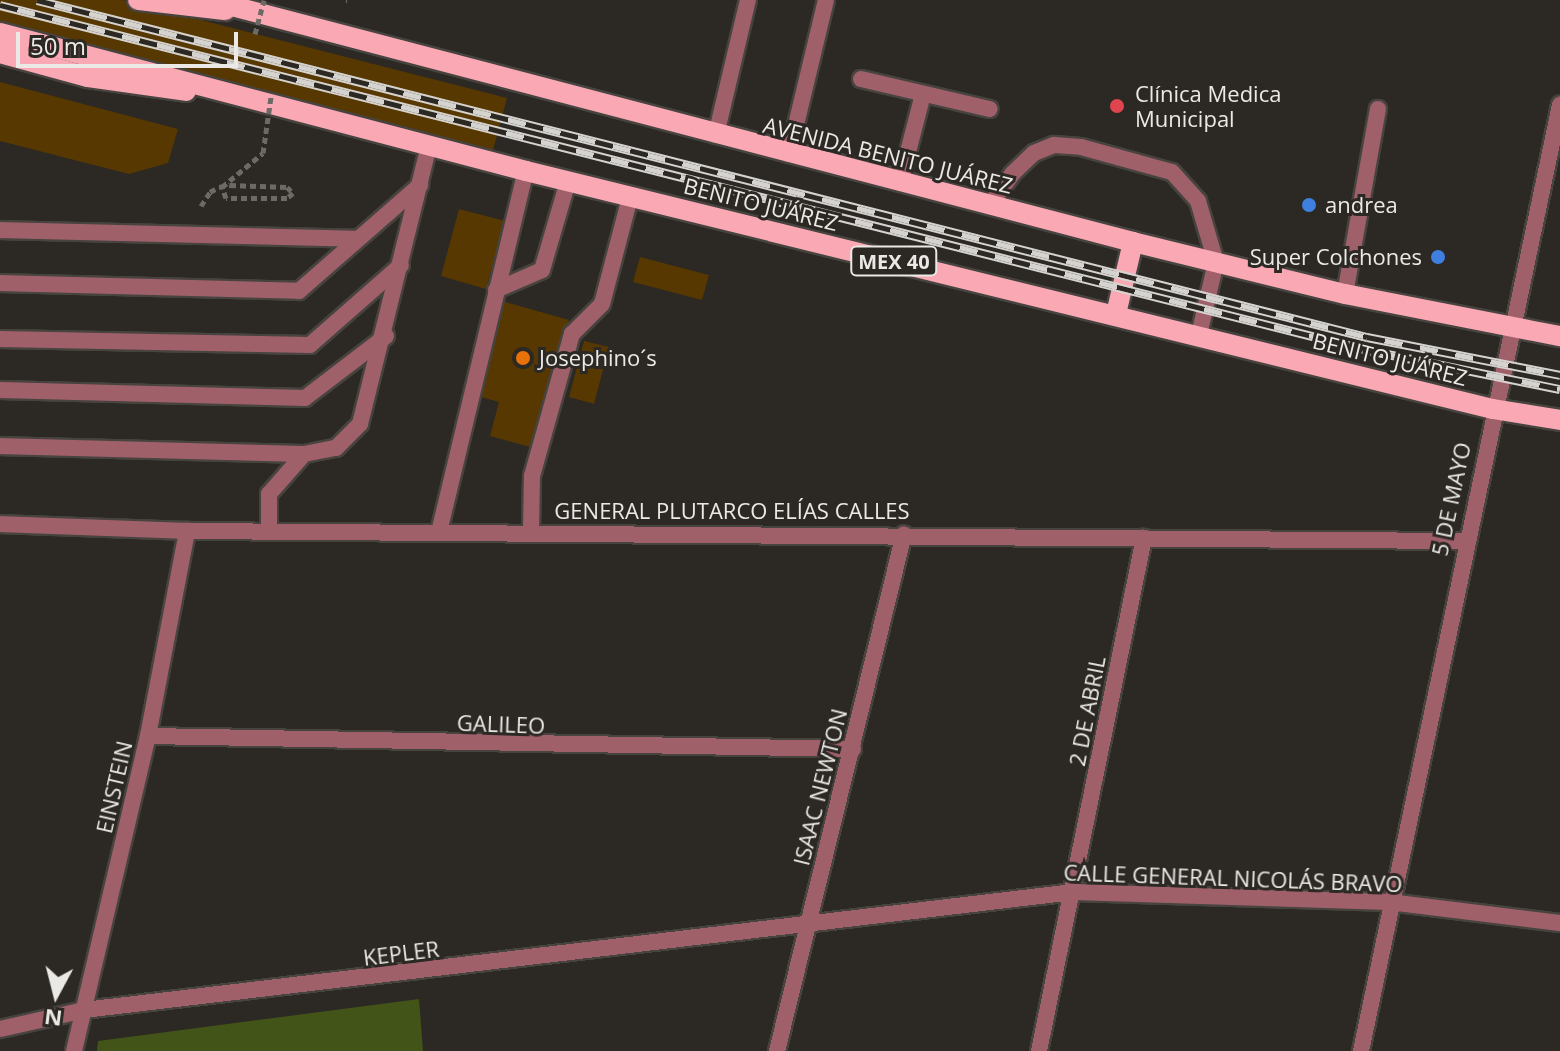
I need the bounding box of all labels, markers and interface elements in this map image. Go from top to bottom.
scale bar [20,16,242,66]
text: 50 m [30,29,86,62]
place label: Clínica Medica Municipal [1135,80,1281,132]
marker: Clínica Medica Municipal [1106,95,1128,117]
street label: AVENIDA BENITO JUÁREZ [761,111,1015,199]
street label: BENITO JUÁREZ [681,172,841,236]
place label: andrea [1325,192,1398,218]
marker: andrea [1300,196,1318,214]
place label: Super Colchones [1250,244,1422,270]
road number: MEX 40 [850,245,938,277]
marker: Super Colchones [1429,248,1447,266]
street label: BENITO JUÁREZ [1310,327,1470,391]
place label: Josephino´s [539,345,657,371]
marker: Josephino´s [514,349,532,367]
street label: 5 DE MAYO [1426,440,1476,558]
street label: GENERAL PLUTARCO ELÍAS CALLES [554,498,910,524]
street label: 2 DE ABRIL [1063,654,1111,768]
street label: ISAAC NEWTON [788,706,852,868]
street label: GALILEO [456,709,546,739]
street label: EINSTEIN [91,738,137,836]
street label: CALLE GENERAL NICOLÁS BRAVO [1063,859,1403,897]
street label: KEPLER [362,935,440,971]
north arrow [16,955,96,1035]
text: N [42,1003,64,1035]

